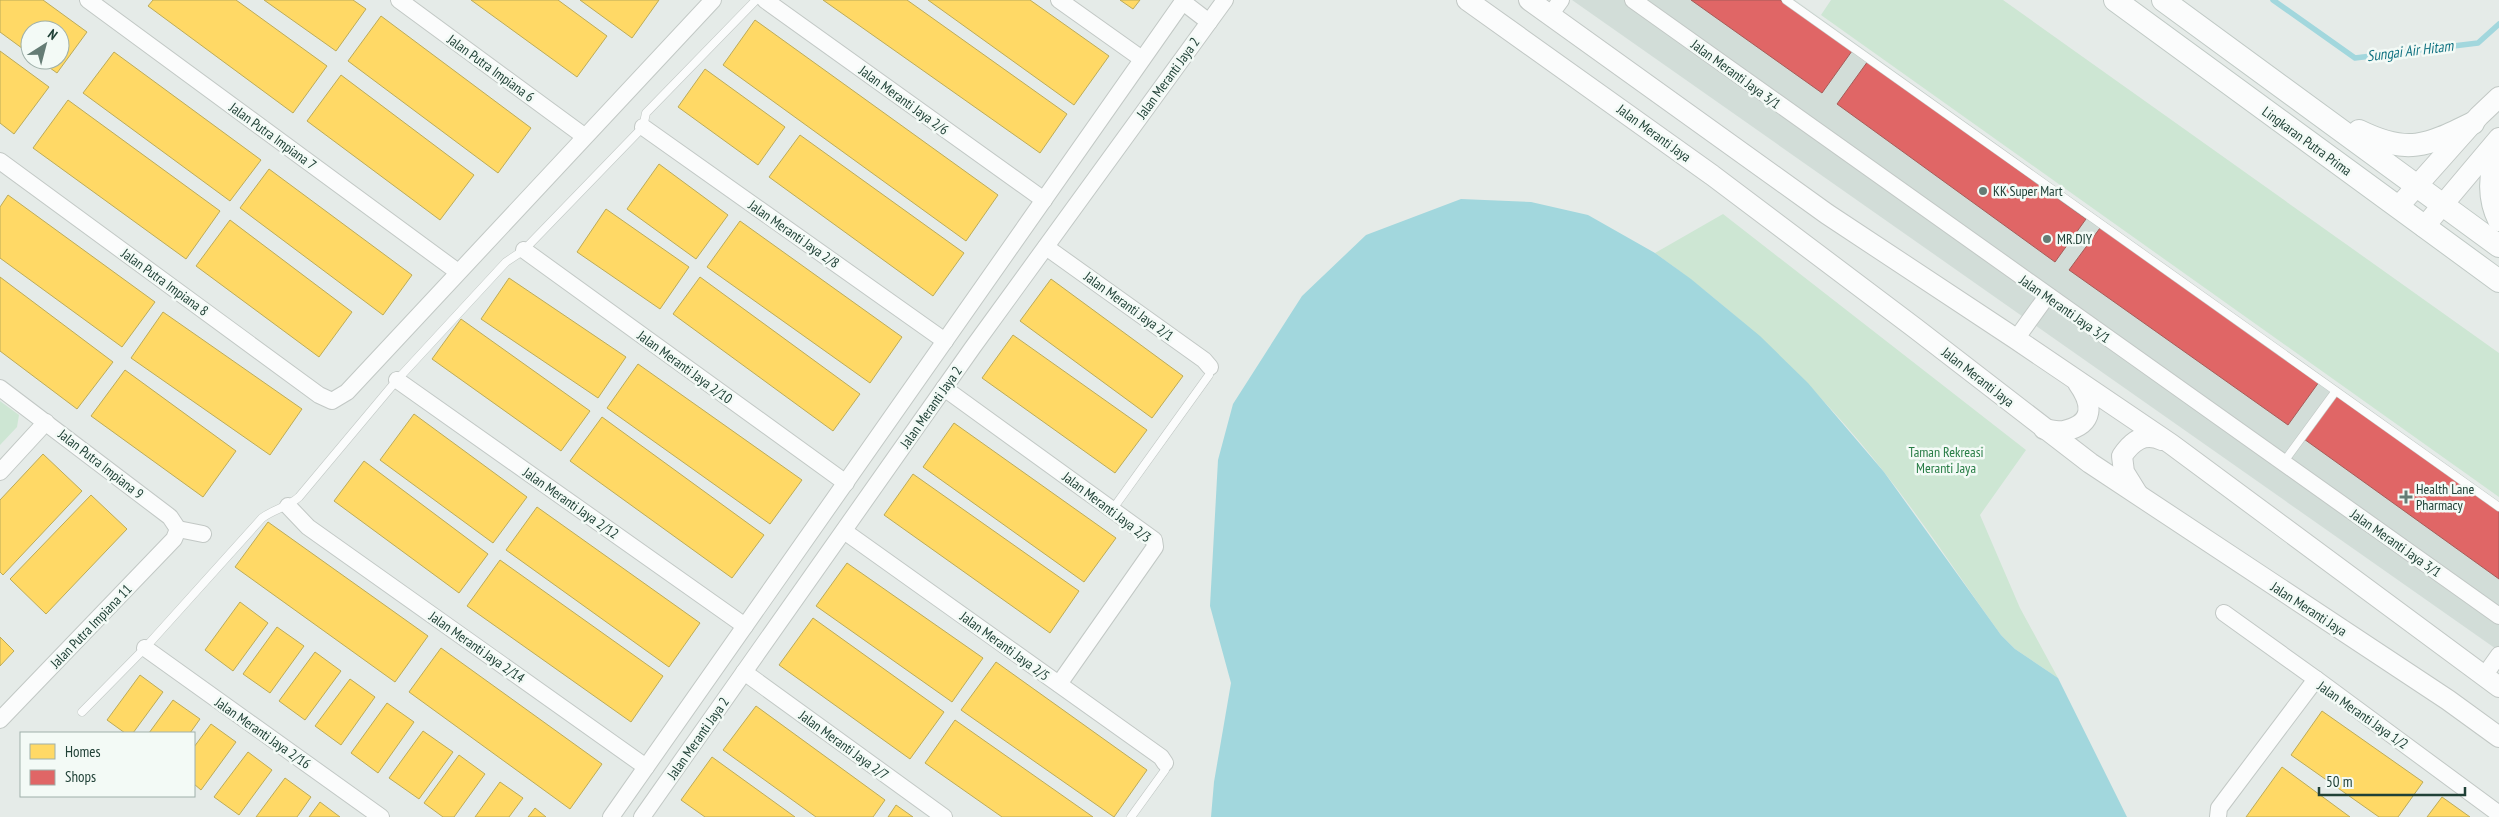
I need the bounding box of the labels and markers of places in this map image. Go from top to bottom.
place label: KK Super Mart [1993,182,2063,200]
marker: KK Super Mart [1977,185,1989,197]
place label: MR.DIY [2057,230,2093,248]
marker: MR.DIY [2041,233,2053,245]
place label: Health Lane Pharmacy [2416,480,2474,514]
marker: Health Lane Pharmacy [2400,491,2412,503]

